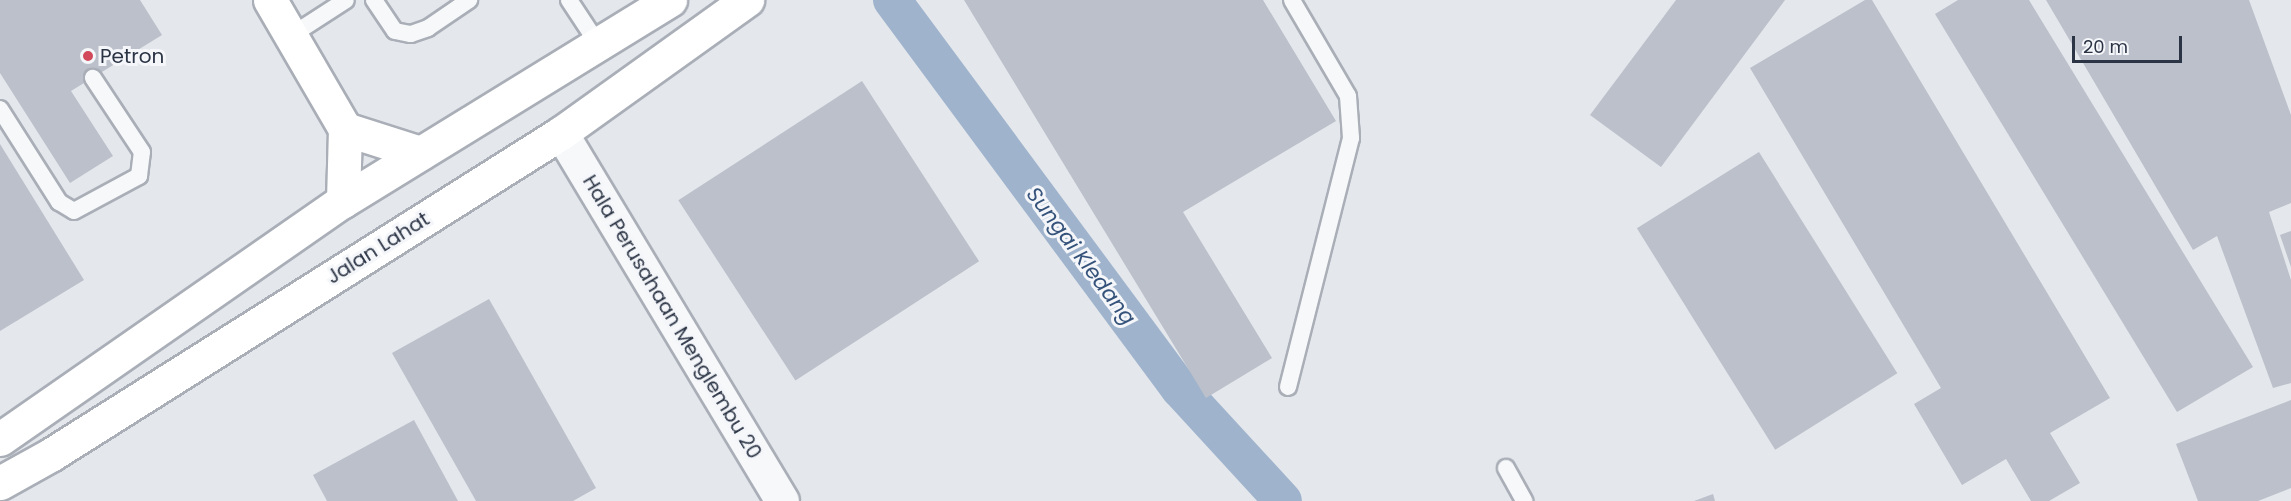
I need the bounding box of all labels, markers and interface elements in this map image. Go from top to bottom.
scale bar [2075,24,2184,62]
text: 20 m [2083,34,2128,59]
place label: Petron [100,44,164,68]
marker: Petron [81,49,95,63]
street label: Hala Perusahaan Menglembu 20 [578,171,766,463]
water label: Sungai Kledang [1021,182,1141,330]
street label: Jalan Lahat [322,207,434,289]

